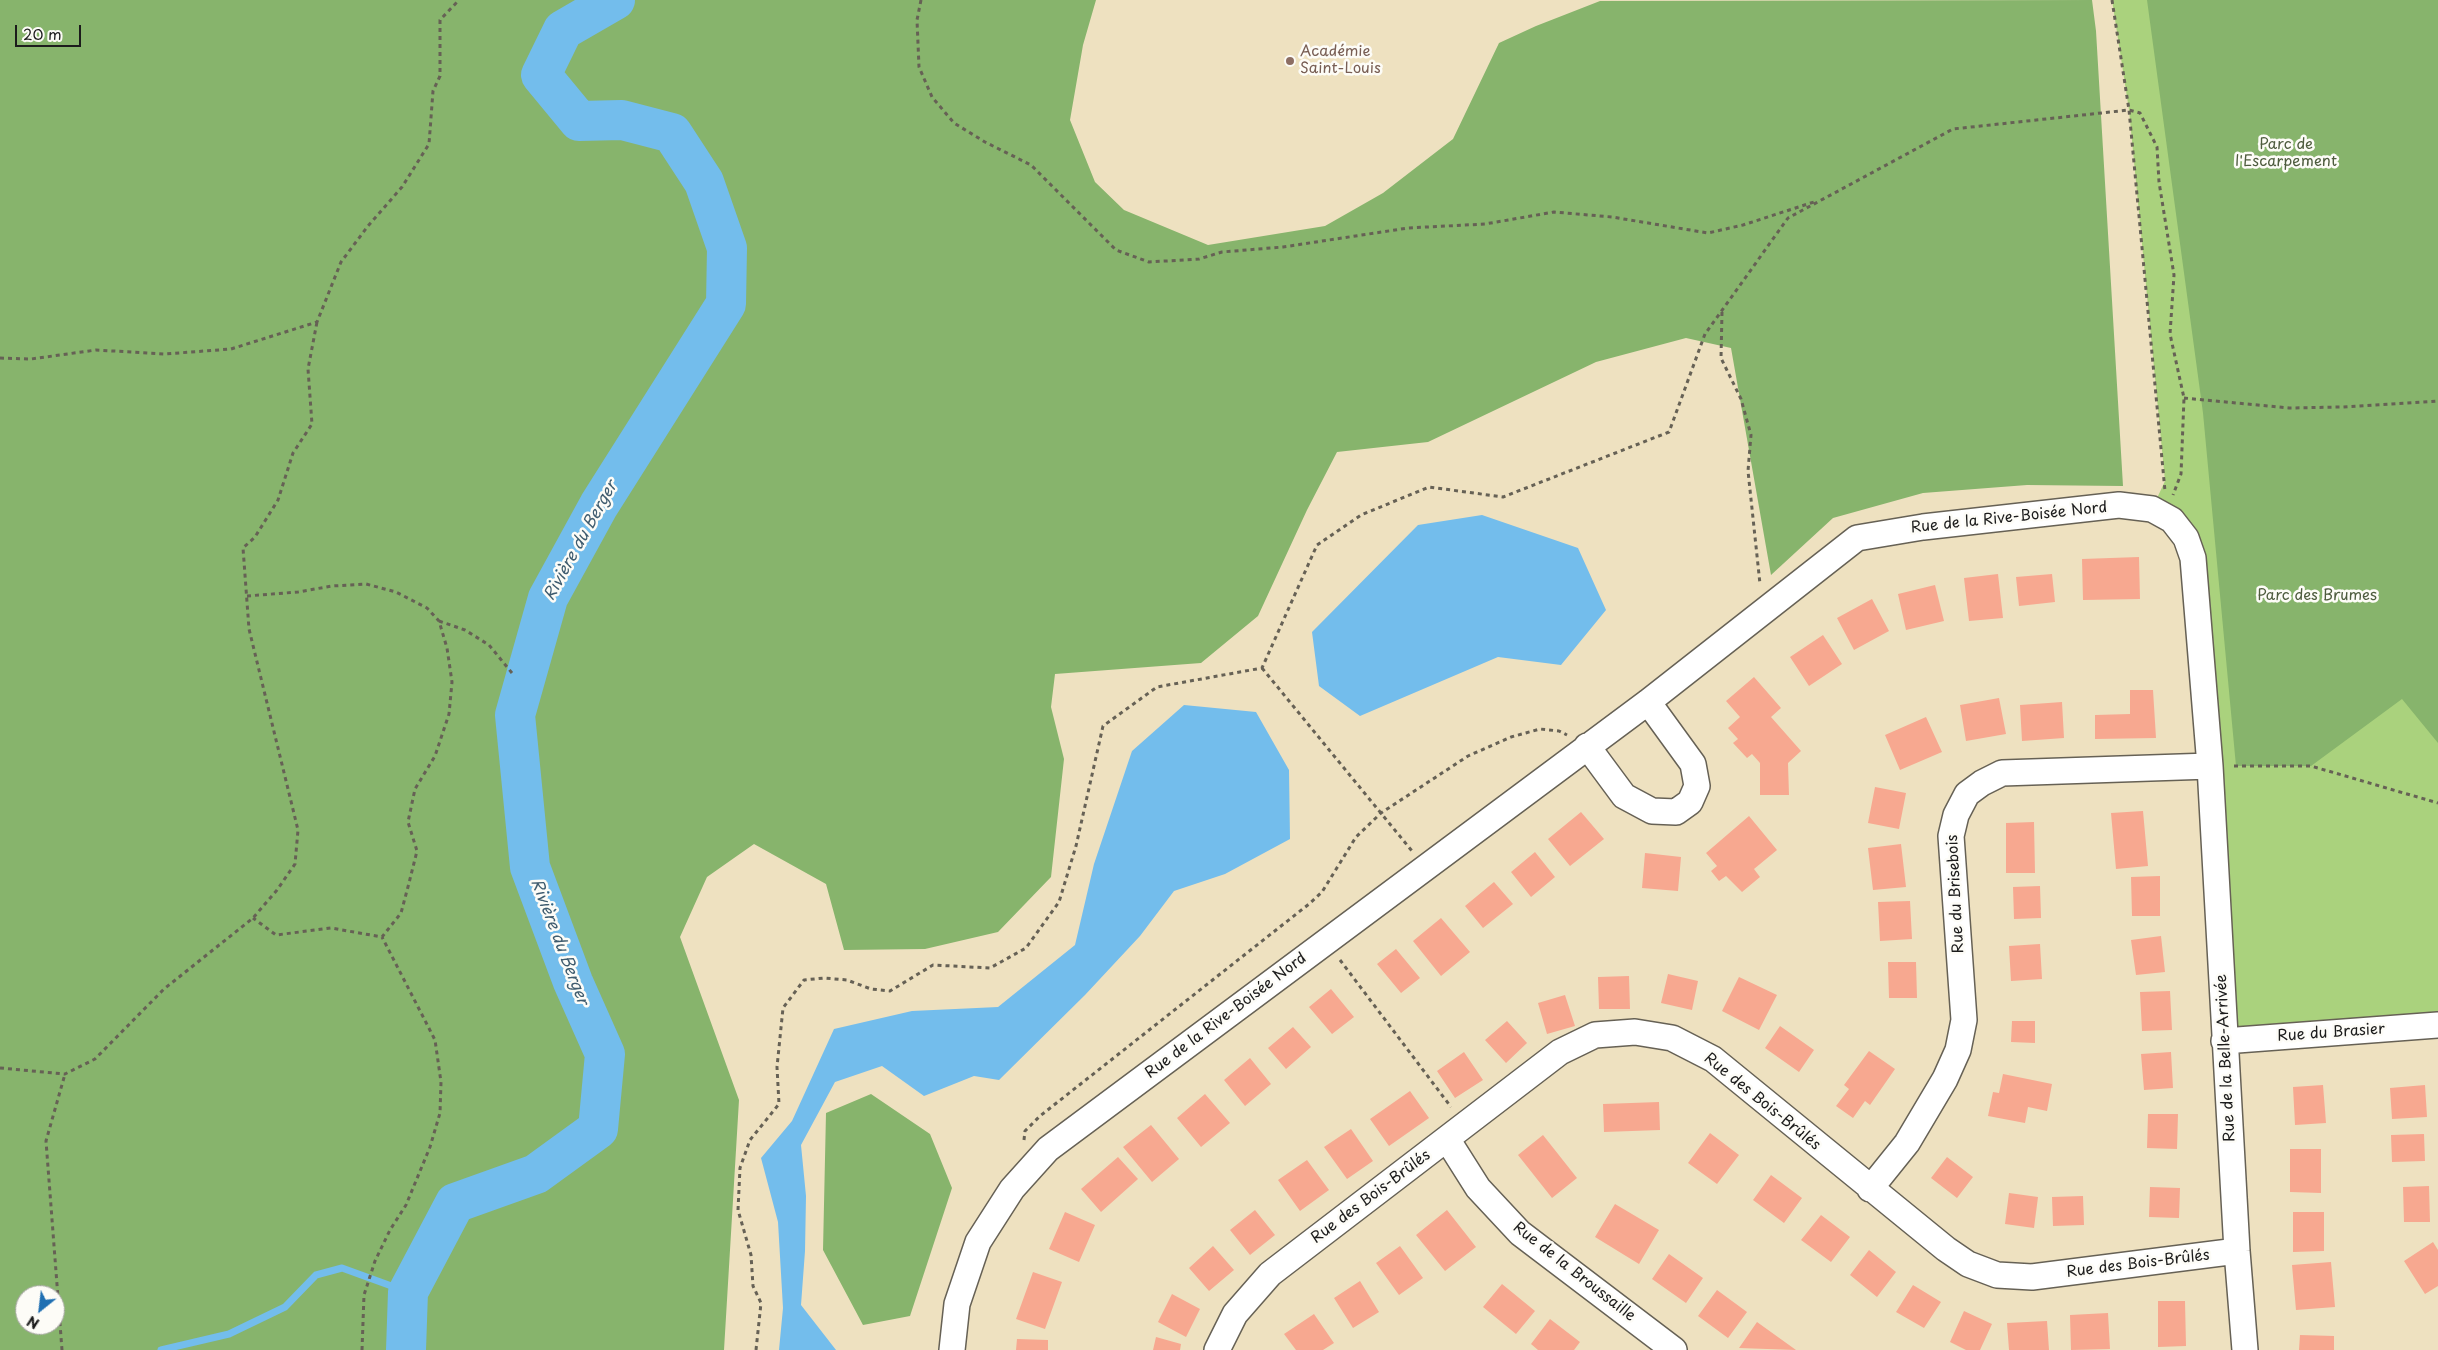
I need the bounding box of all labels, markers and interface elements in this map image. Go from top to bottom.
scale bar [18,15,84,47]
text: 20 m [23,22,62,45]
place label: Académie Saint-Louis [1300,43,1381,78]
marker: Académie Saint-Louis [1284,55,1296,67]
park label: Parc de l'Escarpement [2235,136,2337,171]
water label: Rivière du Berger [540,478,622,604]
street label: Rue de la Rive-Boisée Nord [1910,499,2108,537]
park label: Parc des Brumes [2257,587,2377,605]
street label: Rue du Brisebois [1944,834,1968,954]
water label: Rivière du Berger [526,876,592,1008]
street label: Rue de la Rive-Boisée Nord [1142,949,1310,1083]
street label: Rue de la Belle-Arrivée [2213,974,2239,1142]
street label: Rue du Brasier [2277,1020,2385,1046]
street label: Rue des Bois-Brûlés [1700,1050,1824,1154]
street label: Rue des Bois-Brûlés [1308,1146,1434,1248]
street label: Rue de la Broussaille [1509,1219,1639,1325]
street label: Rue des Bois-Brûlés [2065,1246,2211,1282]
north arrow [15,1285,65,1335]
text: N [23,1311,43,1335]

